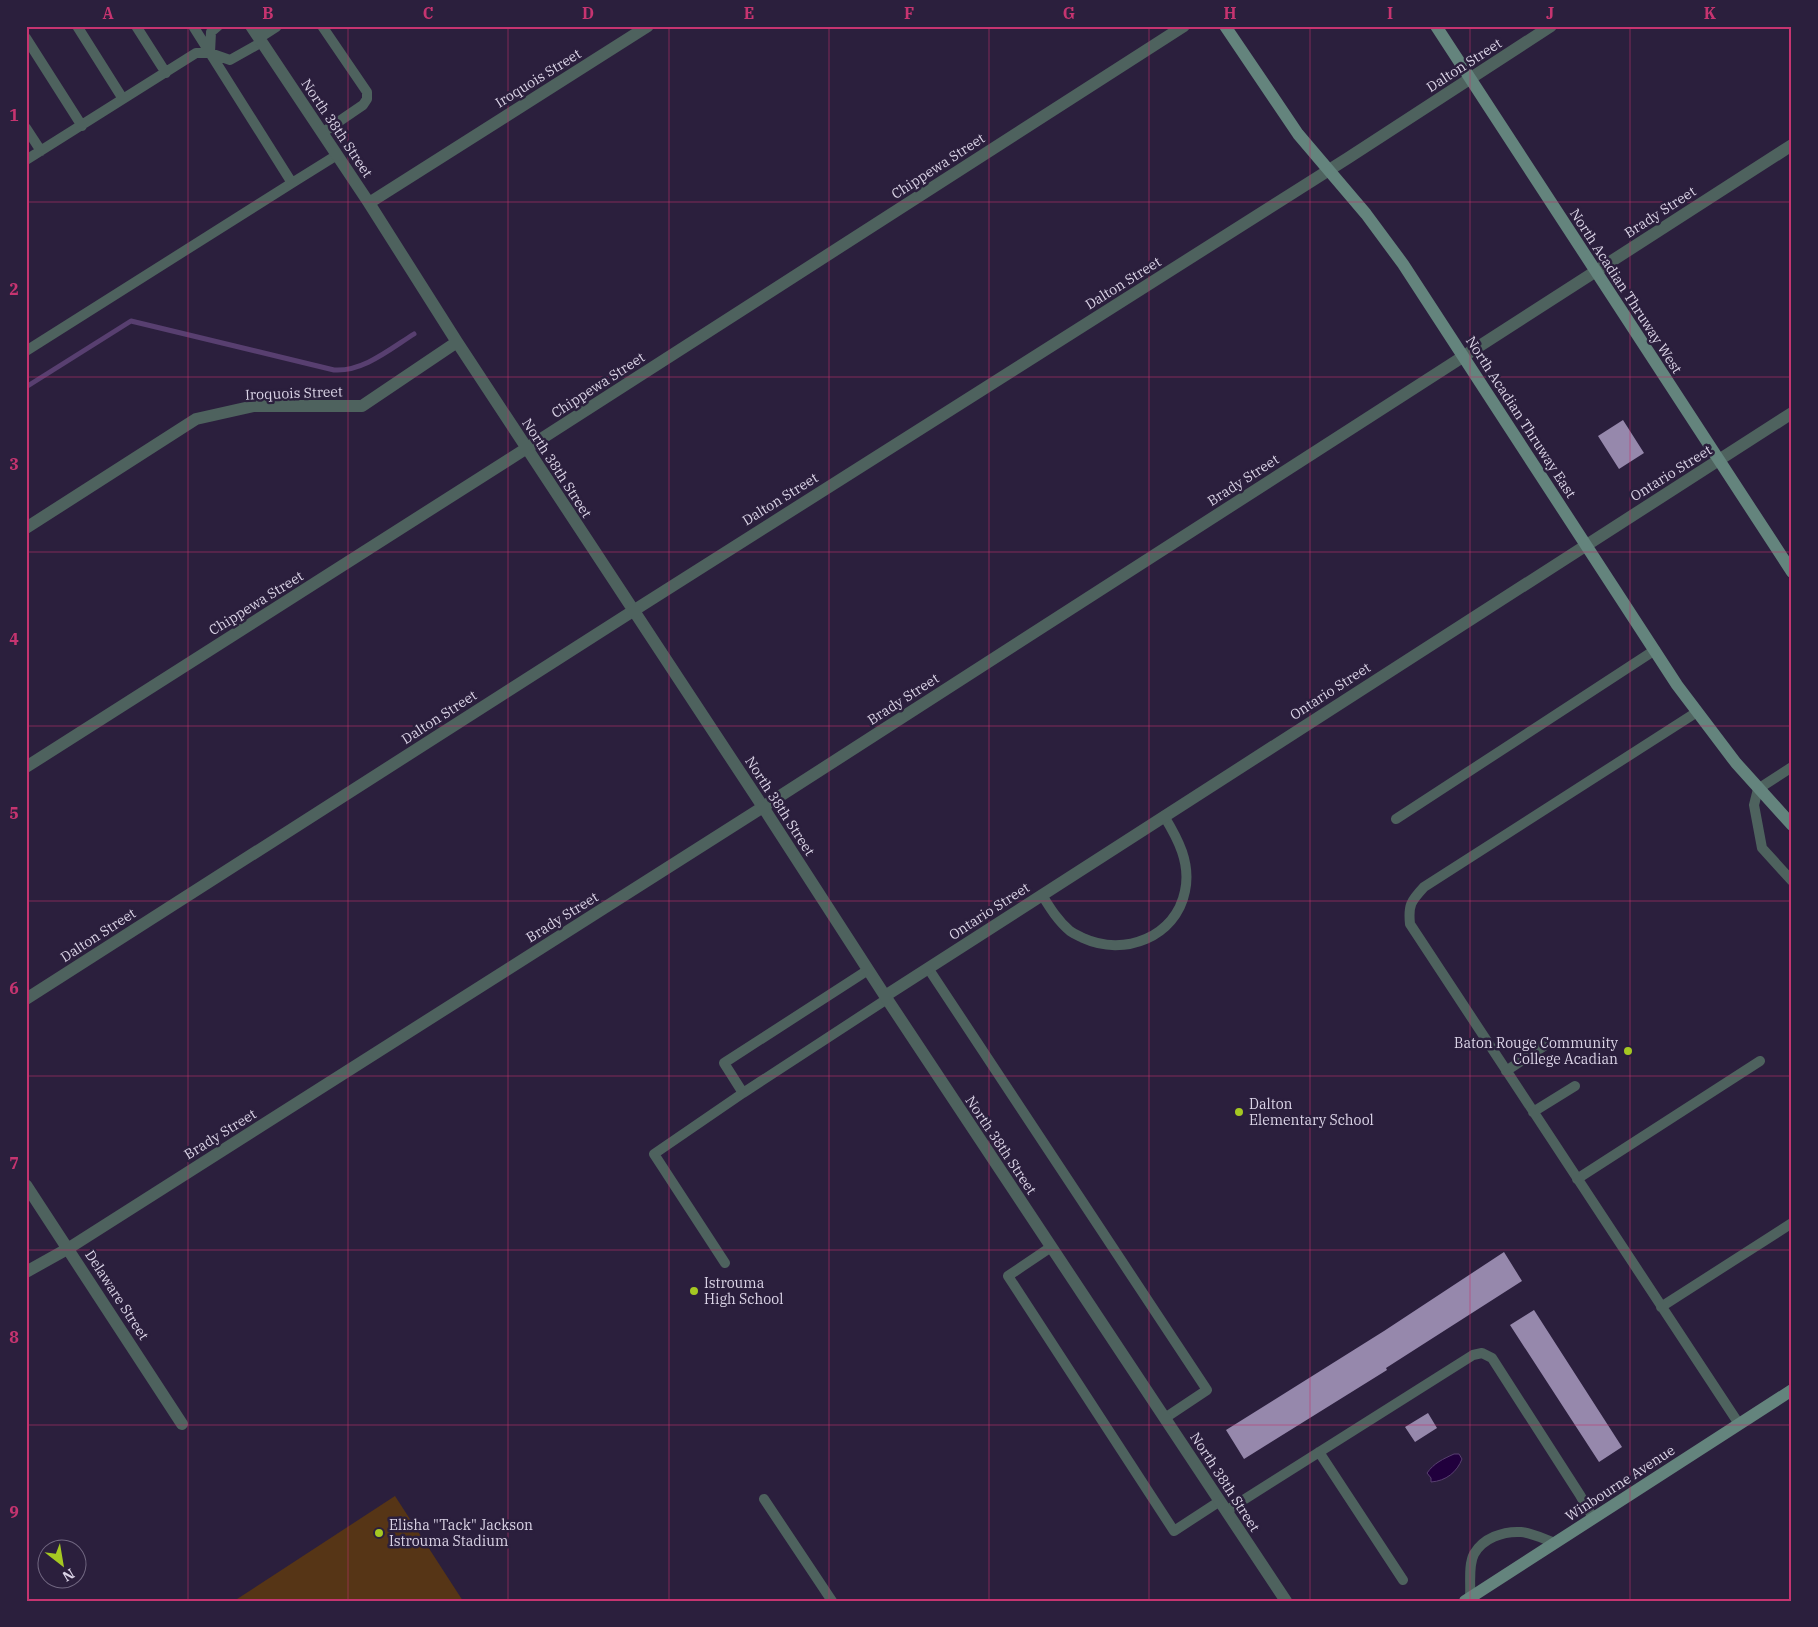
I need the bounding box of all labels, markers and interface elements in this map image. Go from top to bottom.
text: A [102,3,114,23]
text: B [262,3,274,23]
text: C [423,3,433,23]
text: D [582,3,594,23]
text: E [744,3,754,23]
text: F [904,3,914,23]
text: G [1063,3,1075,23]
text: H [1224,3,1237,23]
text: I [1387,3,1393,23]
text: J [1546,3,1554,23]
text: K [1704,3,1717,23]
street label: Dalton Street [1423,34,1505,96]
street label: Iroquois Street [492,44,584,112]
street label: North 38th Street [297,75,377,181]
text: 1 [9,105,19,125]
street label: Chippewa Street [888,129,988,203]
street label: Brady Street [1621,182,1699,242]
street label: North Acadian Thruway West [1566,205,1686,377]
street label: Dalton Street [1082,253,1164,313]
text: 2 [9,279,19,299]
street label: North Acadian Thruway East [1462,333,1580,501]
street label: Chippewa Street [548,348,648,422]
street label: Iroquois Street [245,382,343,404]
street label: North 38th Street [518,415,596,521]
street label: Ontario Street [1627,441,1715,505]
street label: Brady Street [1204,450,1282,510]
text: 3 [9,454,19,474]
street label: Dalton Street [739,469,821,529]
street label: Chippewa Street [205,567,307,639]
text: 4 [9,629,19,649]
street label: Ontario Street [1286,658,1374,724]
street label: Brady Street [864,669,942,729]
street label: Dalton Street [398,686,480,748]
street label: North 38th Street [741,753,819,859]
text: 5 [9,803,19,823]
street label: Ontario Street [945,878,1033,944]
street label: Brady Street [523,888,601,946]
street label: Dalton Street [57,904,139,966]
text: 6 [9,978,19,998]
place label: Baton Rouge Community College Acadian [1454,1034,1619,1068]
marker: Baton Rouge Community College Acadian [1622,1045,1634,1057]
street label: North 38th Street [961,1092,1041,1198]
place label: Dalton Elementary School [1249,1095,1374,1129]
street label: Brady Street [181,1105,259,1163]
marker: Dalton Elementary School [1233,1106,1245,1118]
text: 7 [9,1153,19,1173]
street label: Delaware Street [81,1247,153,1343]
place label: Istrouma High School [704,1274,783,1308]
marker: Istrouma High School [688,1285,700,1297]
text: 8 [9,1327,19,1347]
street label: North 38th Street [1186,1429,1264,1535]
street label: Winbourne Avenue [1562,1441,1678,1525]
text: 9 [9,1502,19,1522]
place label: Elisha "Tack" Jackson Istrouma Stadium [389,1516,533,1550]
marker: Elisha "Tack" Jackson Istrouma Stadium [373,1527,385,1539]
north arrow [38,1540,88,1590]
text: N [59,1565,78,1586]

